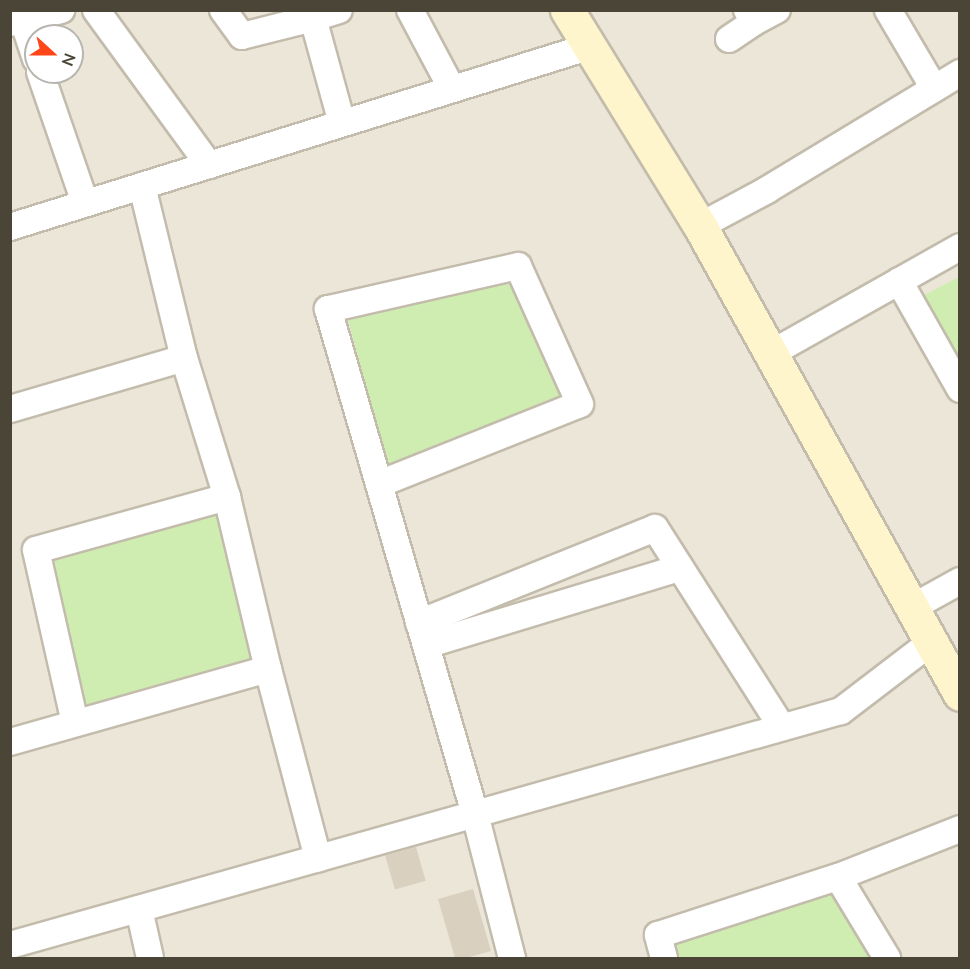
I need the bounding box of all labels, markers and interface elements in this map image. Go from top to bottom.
north arrow [24,24,84,84]
text: N [57,51,80,69]

